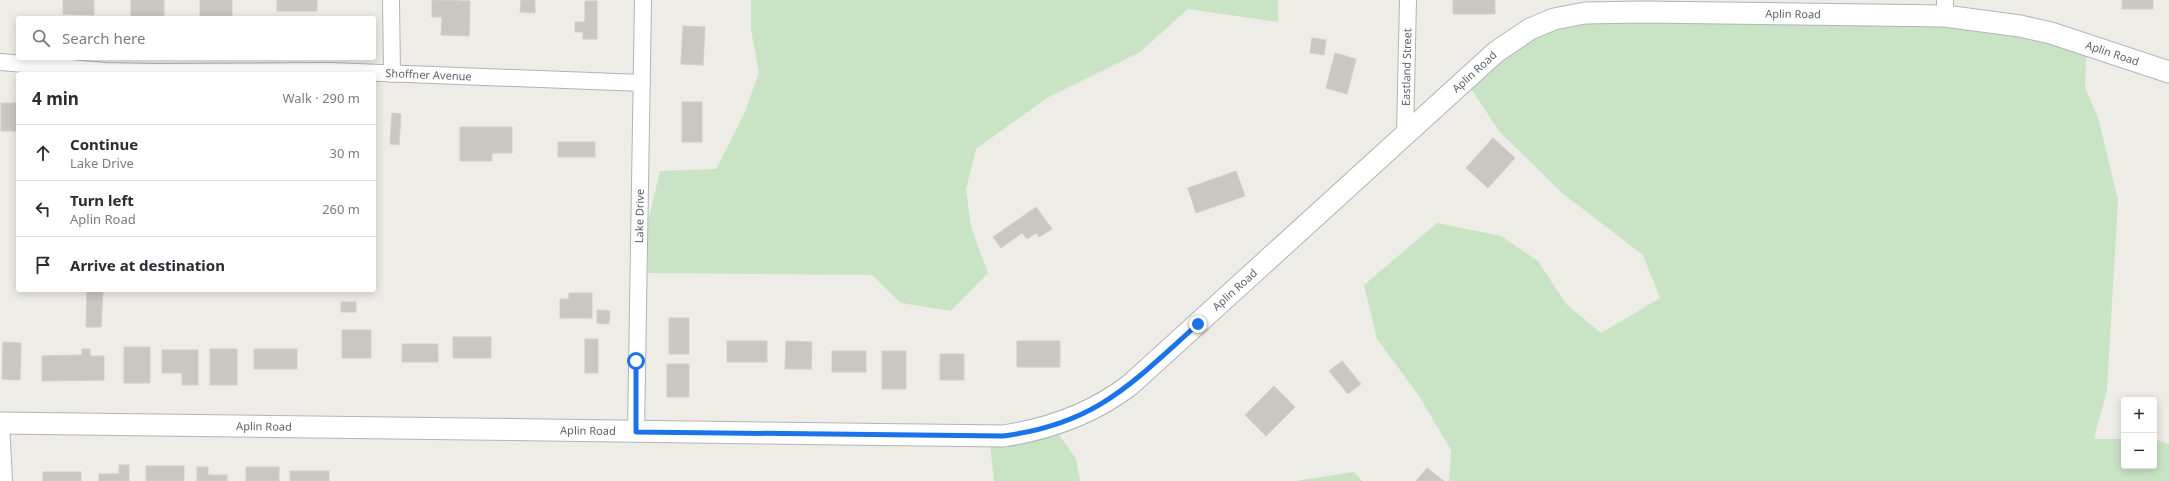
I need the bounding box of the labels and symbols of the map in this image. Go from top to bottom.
street label: Aplin Road [1765,6,1821,21]
street label: Eastland Street [1398,28,1414,106]
street label: Aplin Road [2084,37,2141,69]
street label: Aplin Road [1448,47,1500,96]
street label: Shoffner Avenue [385,65,472,83]
street label: Lake Drive [631,189,647,243]
street label: Aplin Road [1209,265,1260,314]
route end [1189,315,1207,333]
route start [627,352,645,370]
street label: Aplin Road [236,418,292,434]
street label: Aplin Road [560,422,616,438]

